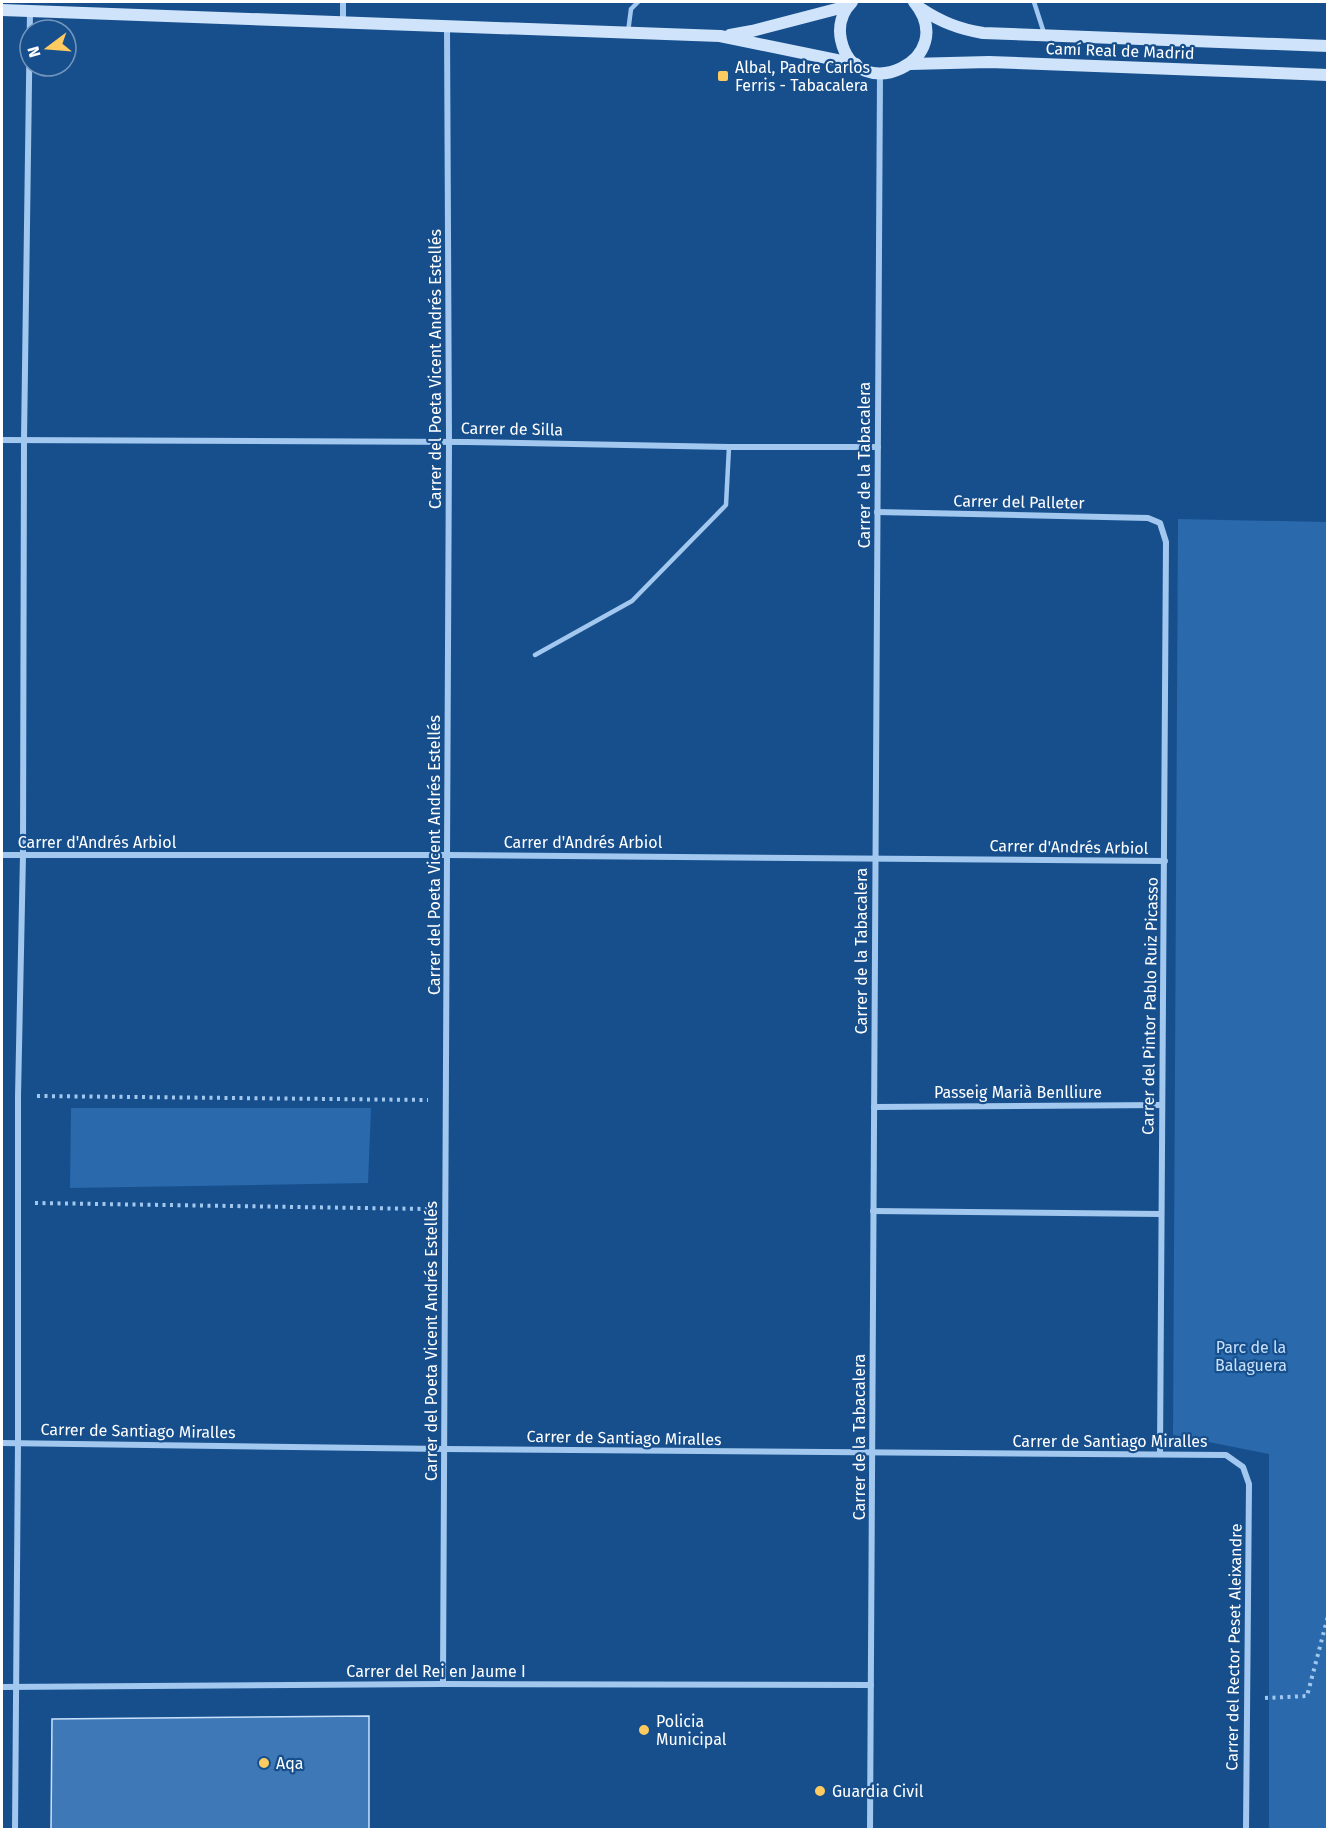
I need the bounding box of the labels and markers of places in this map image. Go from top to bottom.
place label: Albal, Padre Carlos Ferris - Tabacalera [735,58,870,95]
marker: Albal, Padre Carlos Ferris - Tabacalera [716,69,730,83]
place label: Policia Municipal [656,1712,727,1749]
marker: Policia Municipal [637,1723,651,1737]
place label: Aqa [276,1754,303,1773]
marker: Aqa [257,1756,271,1770]
place label: Guardia Civil [832,1782,924,1801]
marker: Guardia Civil [813,1784,827,1798]

